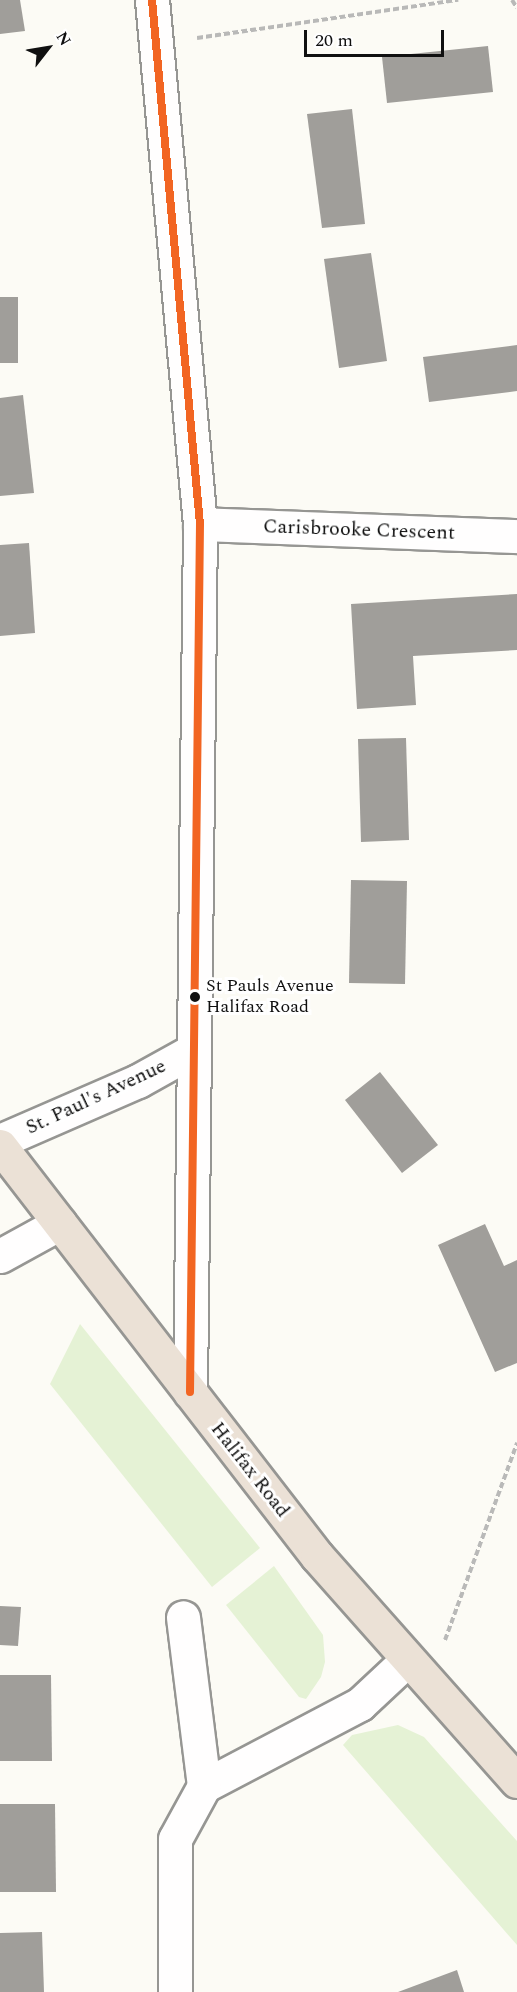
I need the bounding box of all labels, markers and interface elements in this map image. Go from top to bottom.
north arrow [18,18,78,78]
scale bar [307,18,446,56]
text: N [50,27,77,51]
text: 20 m [315,27,353,54]
street label: Carisbrooke Crescent [263,515,455,545]
place label: St Pauls Avenue Halifax Road [206,976,334,1018]
marker: St Pauls Avenue Halifax Road [189,991,201,1003]
street label: St. Paul's Avenue [22,1054,170,1140]
street label: Halifax Road [205,1417,295,1523]

